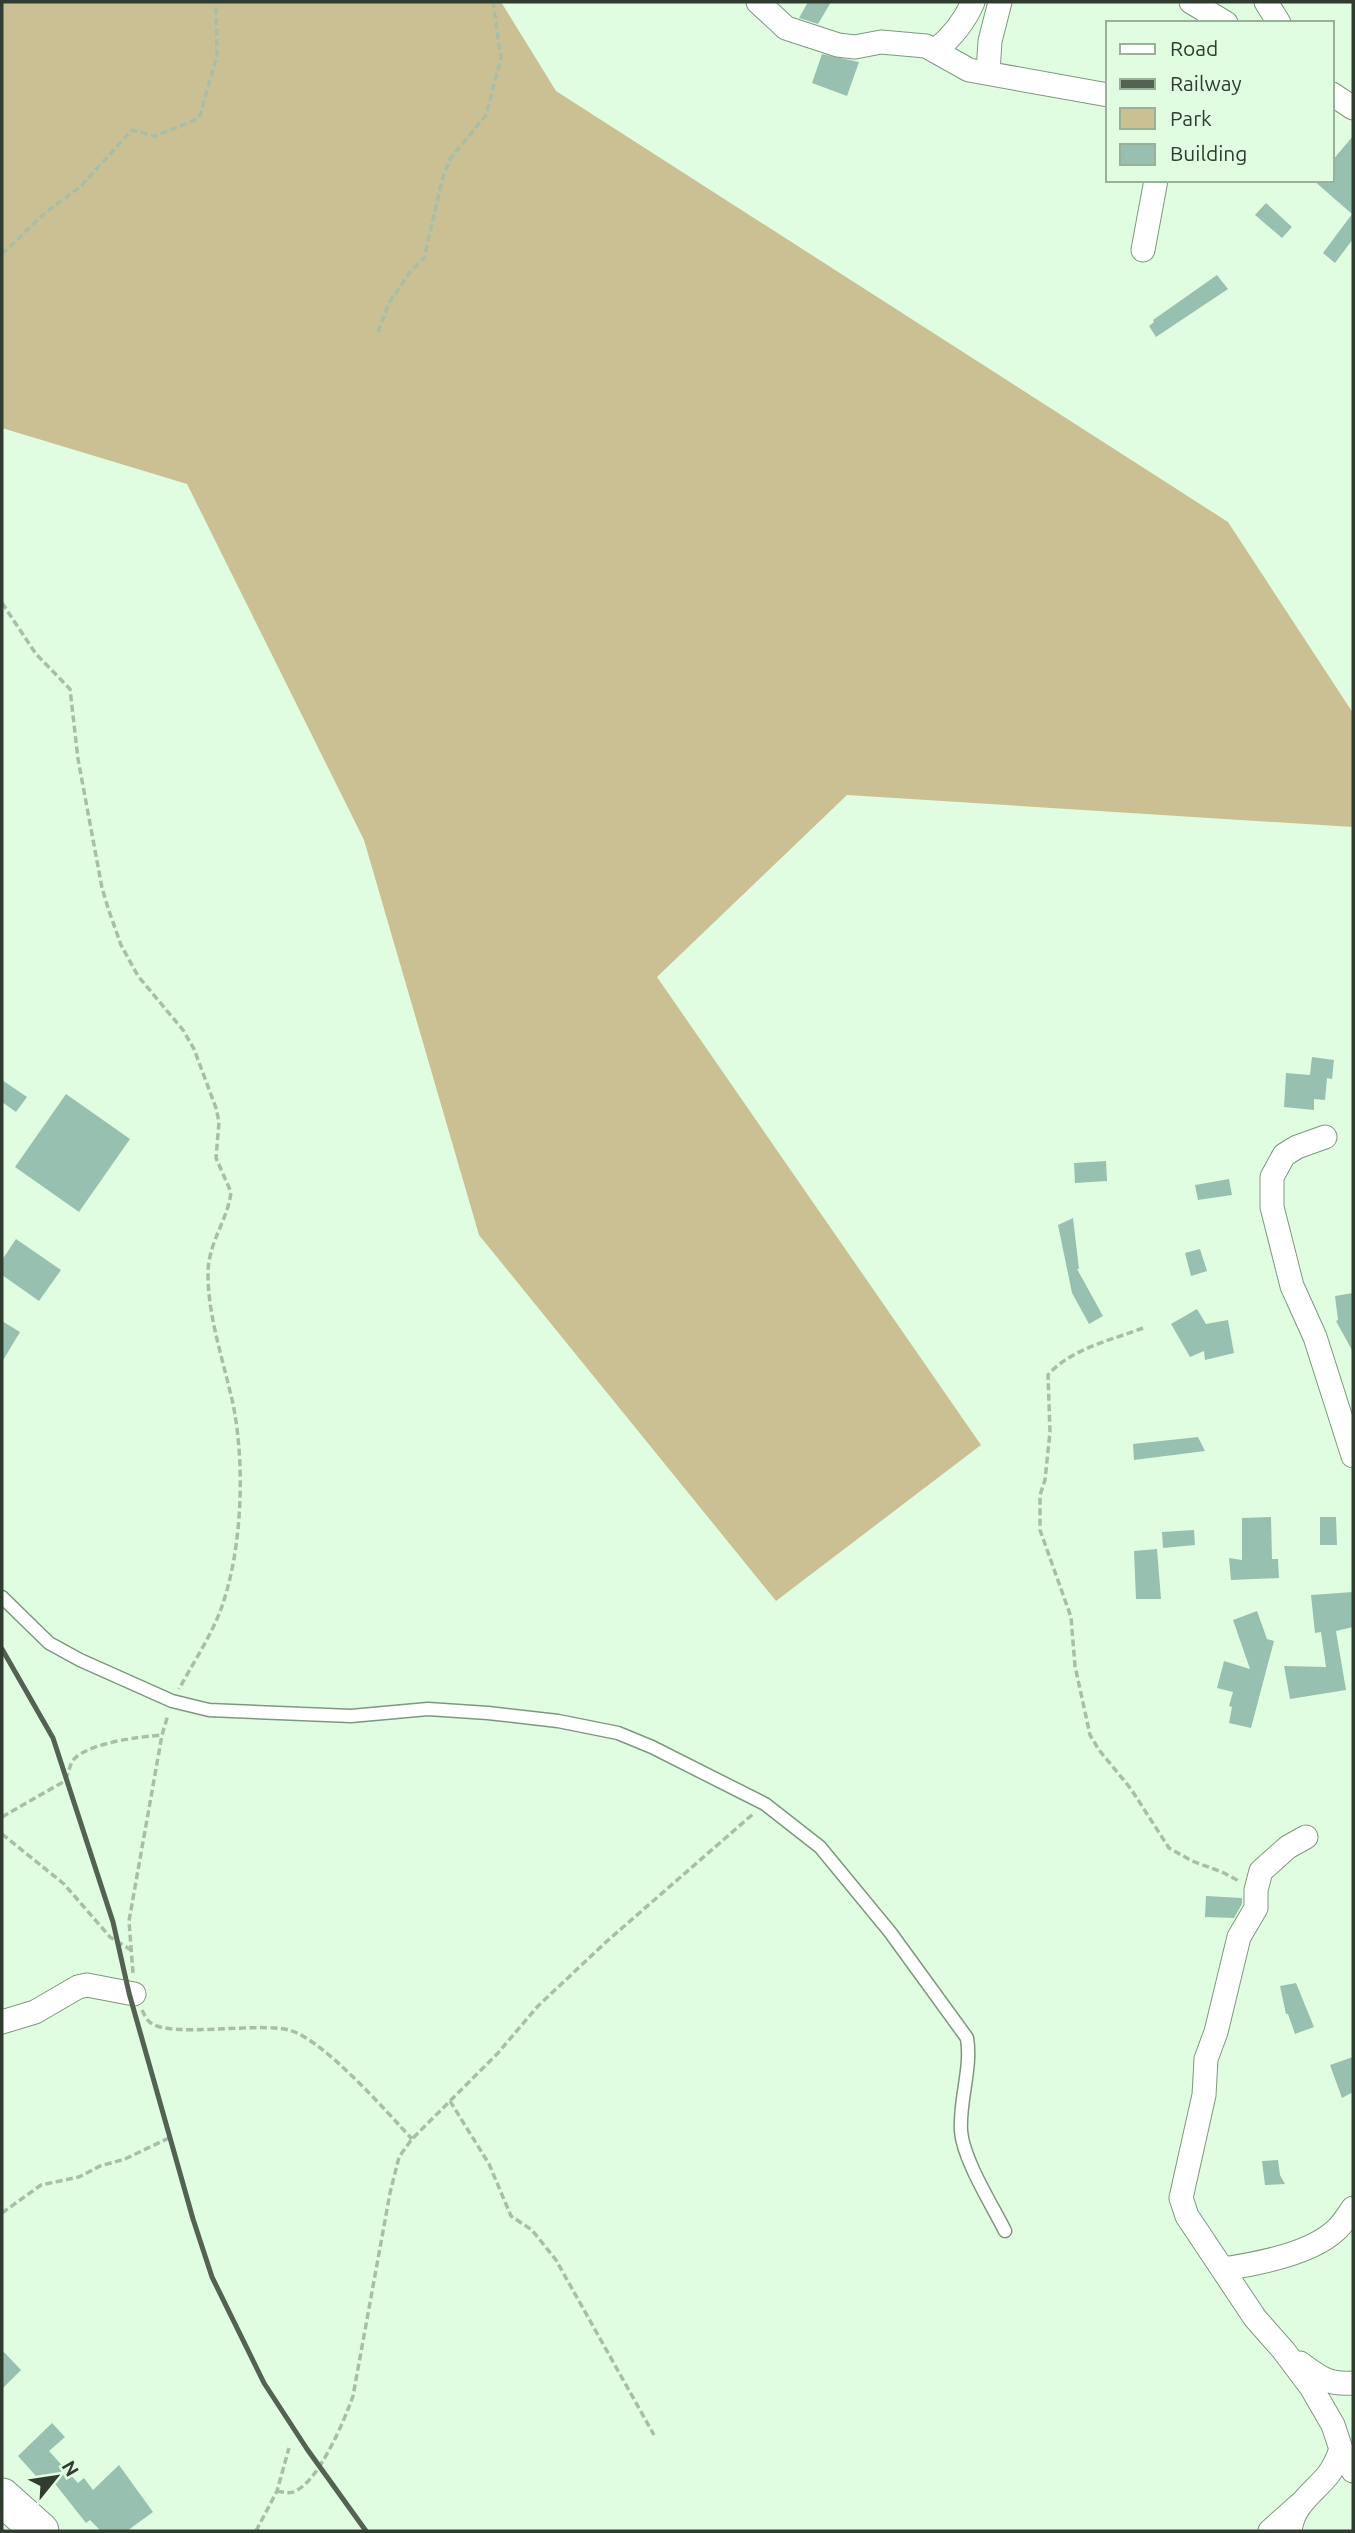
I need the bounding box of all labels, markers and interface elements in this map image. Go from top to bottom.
legend [1106,21,1334,182]
text: Road [1170,36,1218,60]
text: Railway [1170,71,1242,95]
text: Park [1170,106,1212,130]
text: Building [1170,141,1247,165]
north arrow [21,2442,91,2512]
text: N [58,2457,84,2480]

